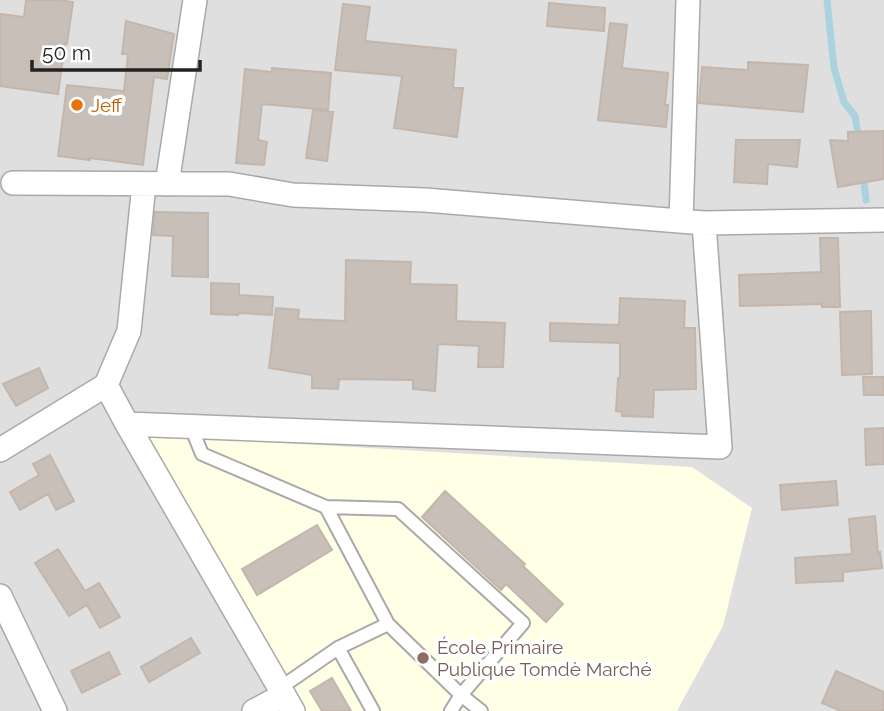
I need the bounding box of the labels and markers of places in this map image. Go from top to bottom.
place label: Jeff [91,94,123,116]
marker: Jeff [69,97,85,113]
place label: École Primaire Publique Tomdè Marché [437,636,652,680]
marker: École Primaire Publique Tomdè Marché [415,650,431,666]

